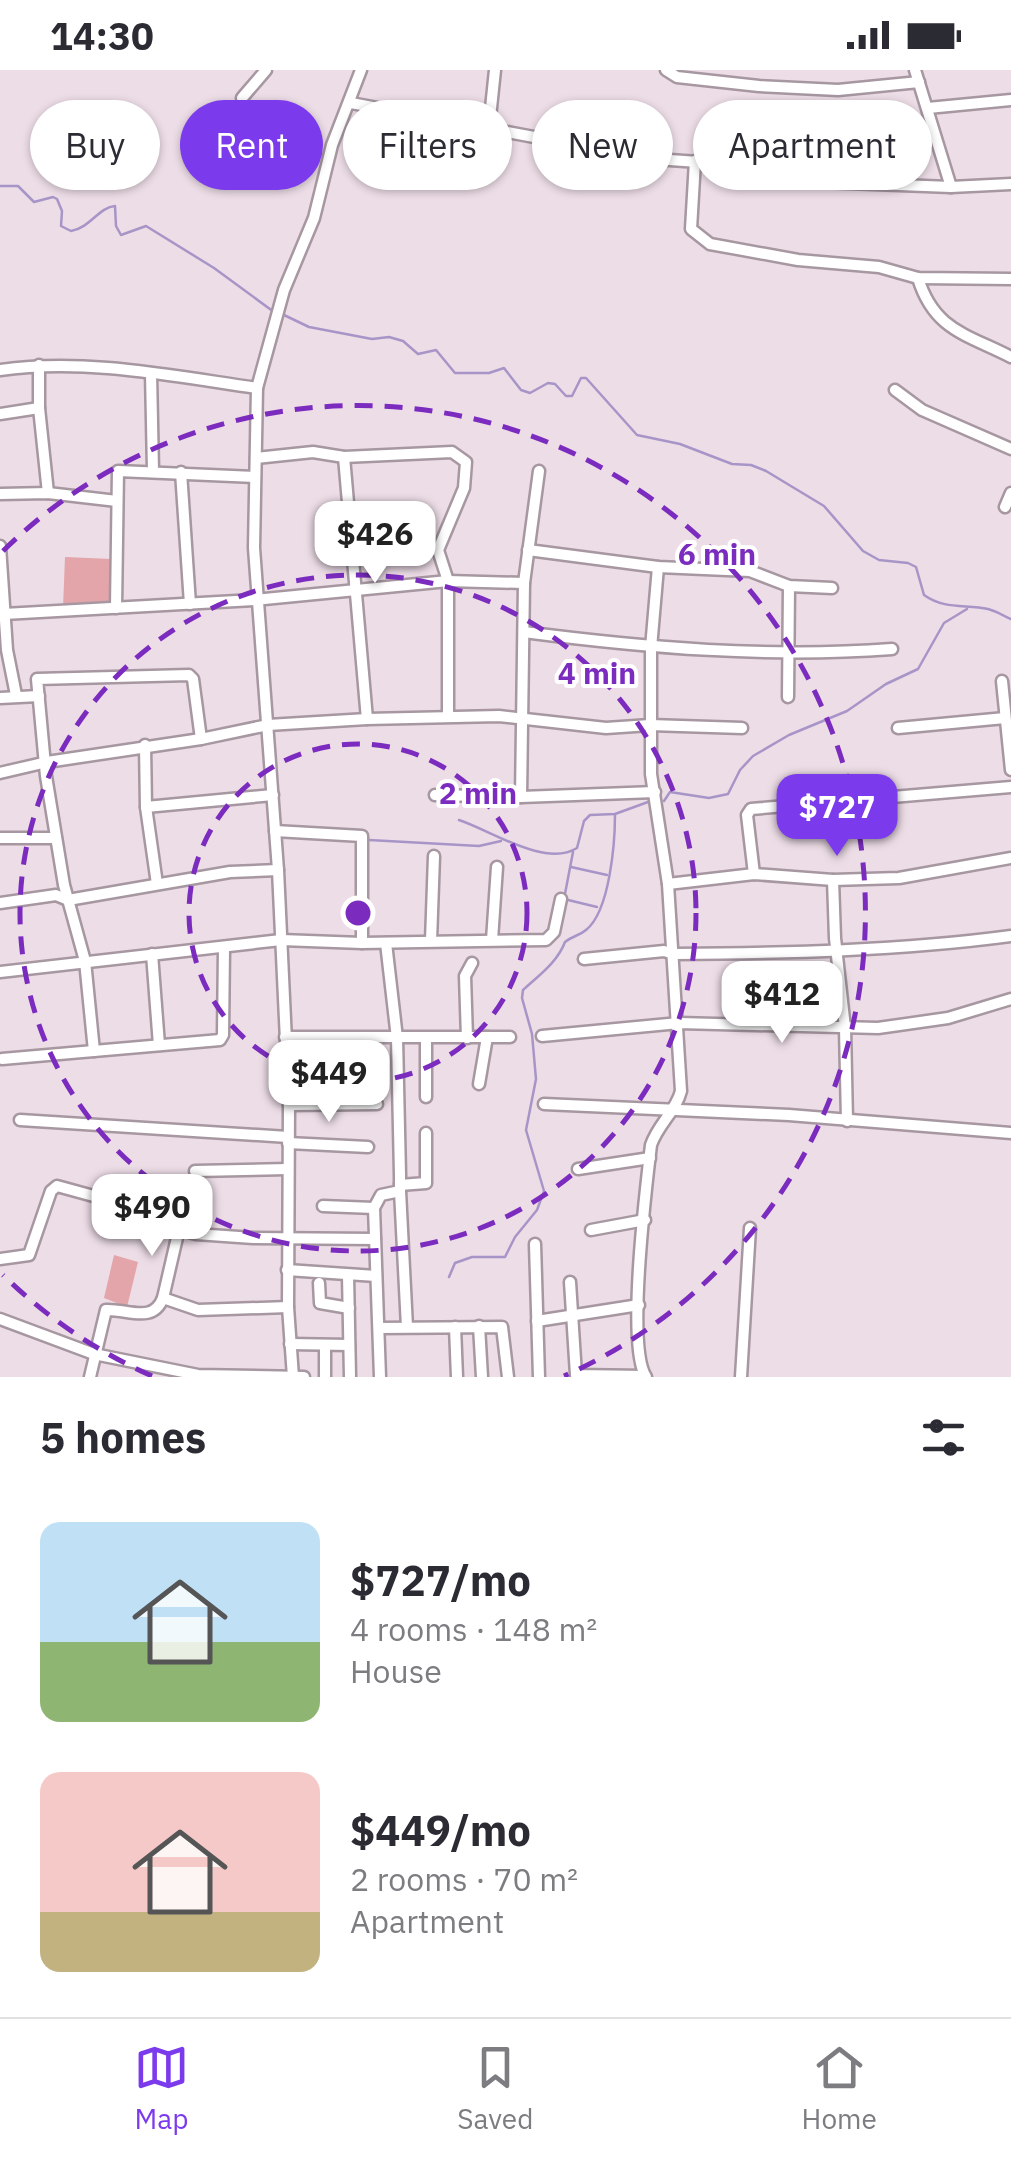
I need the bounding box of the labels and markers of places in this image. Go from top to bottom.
pin: $426 [316,501,434,586]
pin: $727 [778,774,896,859]
centre of rings [340,895,376,931]
pin: $412 [723,961,841,1046]
pin: $449 [270,1040,388,1125]
pin: $490 [93,1174,211,1259]

